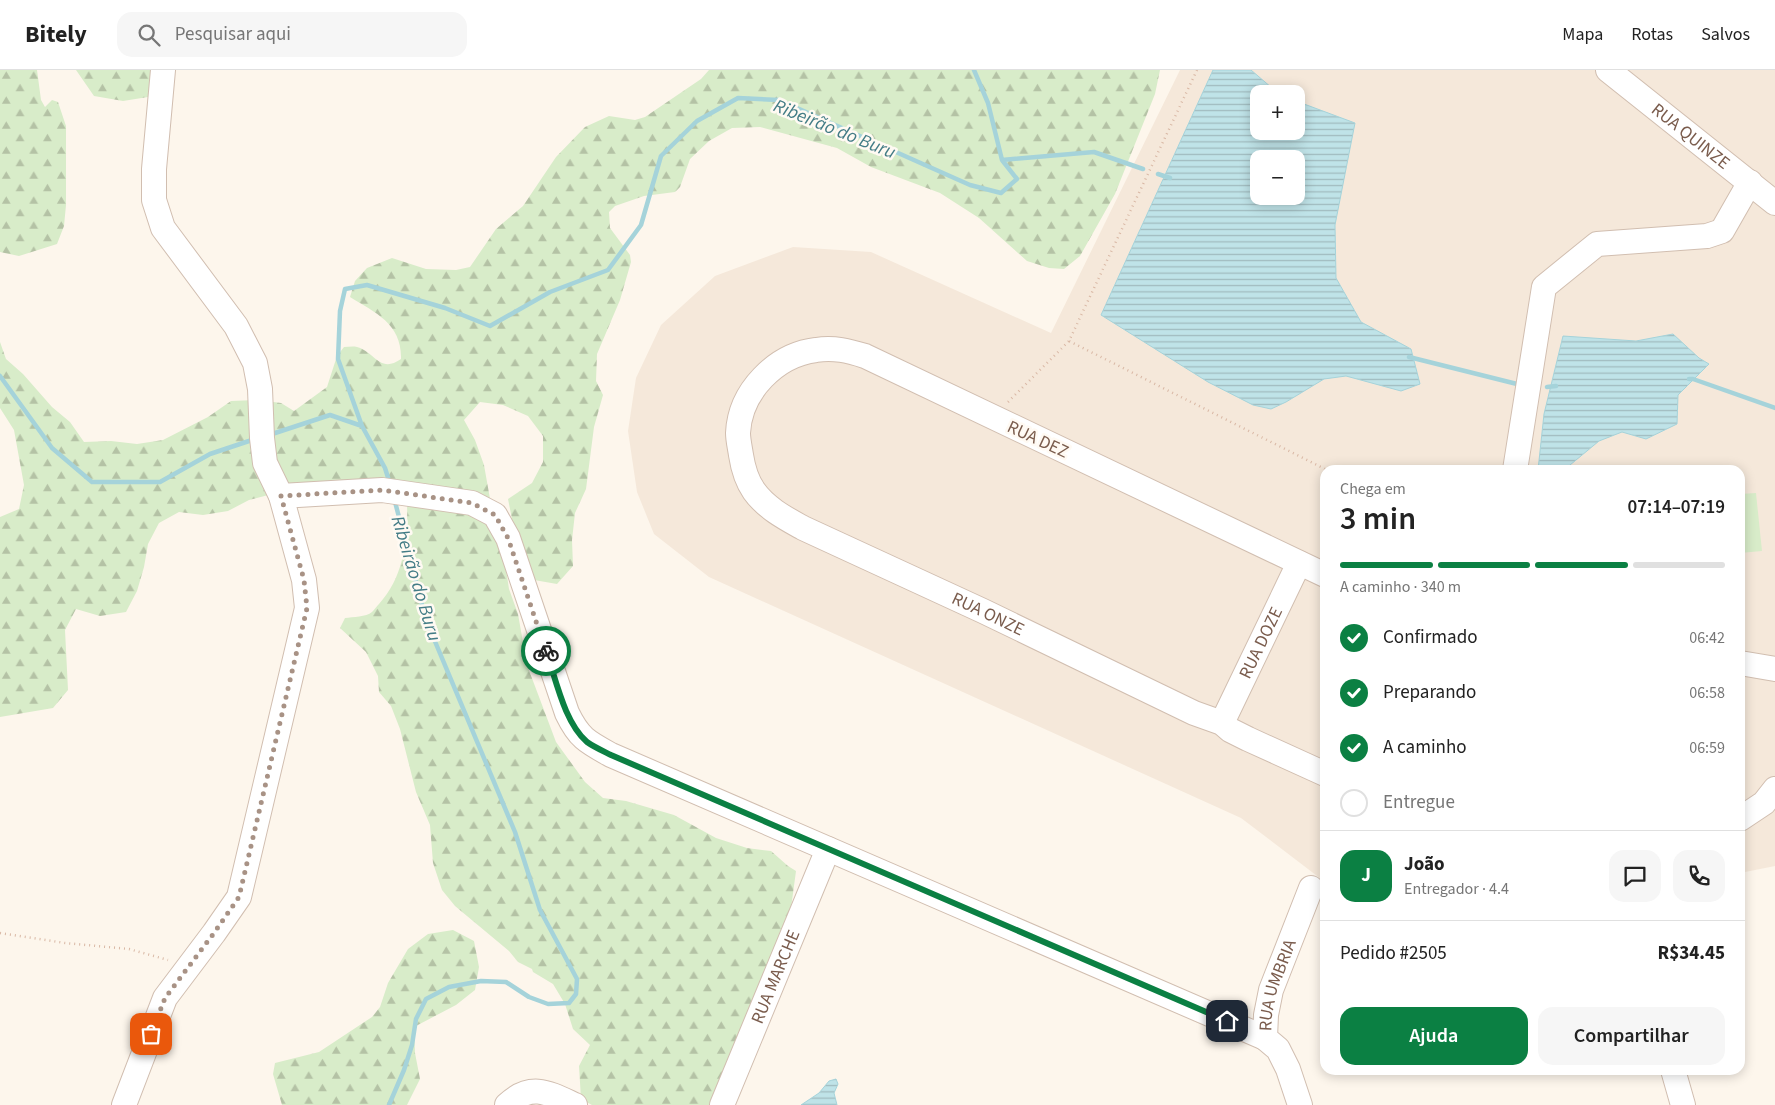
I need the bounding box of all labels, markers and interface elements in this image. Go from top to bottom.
search box [117,12,467,57]
text: Bitely [25,17,87,52]
icon: search [135,21,163,49]
text: Pesquisar aqui [175,21,291,48]
text: Mapa [1562,22,1603,47]
text: Rotas [1631,22,1673,47]
text: Salvos [1701,22,1750,47]
map controls [1250,85,1305,205]
button: + [1250,85,1305,140]
water label: Ribeirão do Buru [769,93,900,166]
street label: RUA QUINZE [1646,97,1735,176]
button: − [1250,150,1305,205]
street label: RUA DEZ [1003,414,1073,465]
text: Chega em [1340,478,1406,500]
text: 07:14–07:19 [1627,494,1725,521]
text: 3 min [1340,496,1416,542]
water label: Ribeirão do Buru [384,512,447,645]
text: A caminho · 340 m [1340,576,1461,598]
street label: RUA ONZE [947,586,1028,642]
street label: RUA DOZE [1233,603,1289,683]
icon: check [1340,624,1368,652]
text: Confirmado [1383,624,1478,651]
courier [521,626,571,676]
text: 06:42 [1689,627,1725,649]
icon: bike [532,637,560,665]
icon: check [1340,679,1368,707]
text: Preparando [1383,679,1476,706]
text: 06:58 [1689,682,1725,704]
icon: check [1340,734,1368,762]
text: A caminho [1383,734,1467,761]
text: 06:59 [1689,737,1725,759]
text: Entregue [1383,789,1455,816]
button: chat [1609,850,1661,902]
button: phone [1673,850,1725,902]
text: João [1404,851,1445,878]
text: J [1361,862,1371,889]
text: Entregador · 4.4 [1404,878,1509,900]
street label: RUA MARCHE [745,926,806,1028]
street label: RUA UMBRIA [1253,935,1303,1031]
text: Pedido #2505 [1340,940,1447,967]
text: R$34.45 [1657,940,1725,967]
pin [1206,1000,1248,1042]
icon: home [1213,1007,1241,1035]
button: Ajuda [1340,1007,1528,1065]
button: Compartilhar [1538,1007,1725,1065]
pin [130,1013,172,1055]
icon: bag [137,1020,165,1048]

